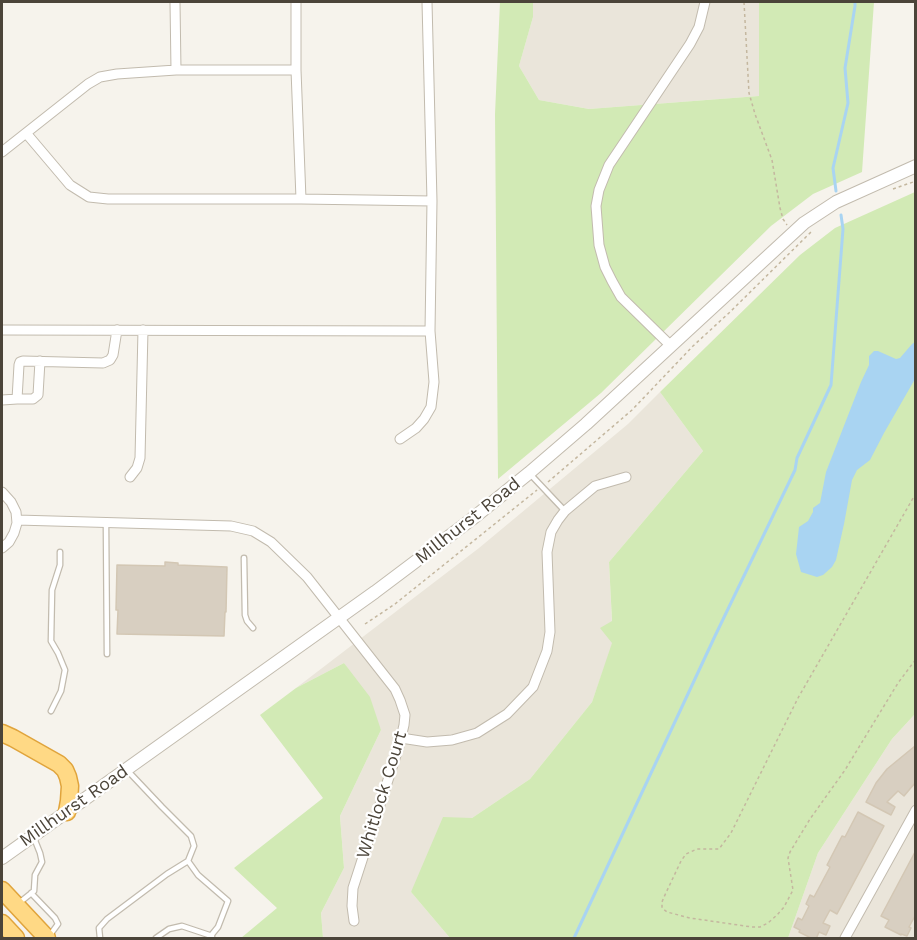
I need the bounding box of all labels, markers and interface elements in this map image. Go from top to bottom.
street label: Millhurst Road [411,473,525,569]
street label: Whitlock Court [352,729,412,861]
street label: Millhurst Road [16,761,132,851]

